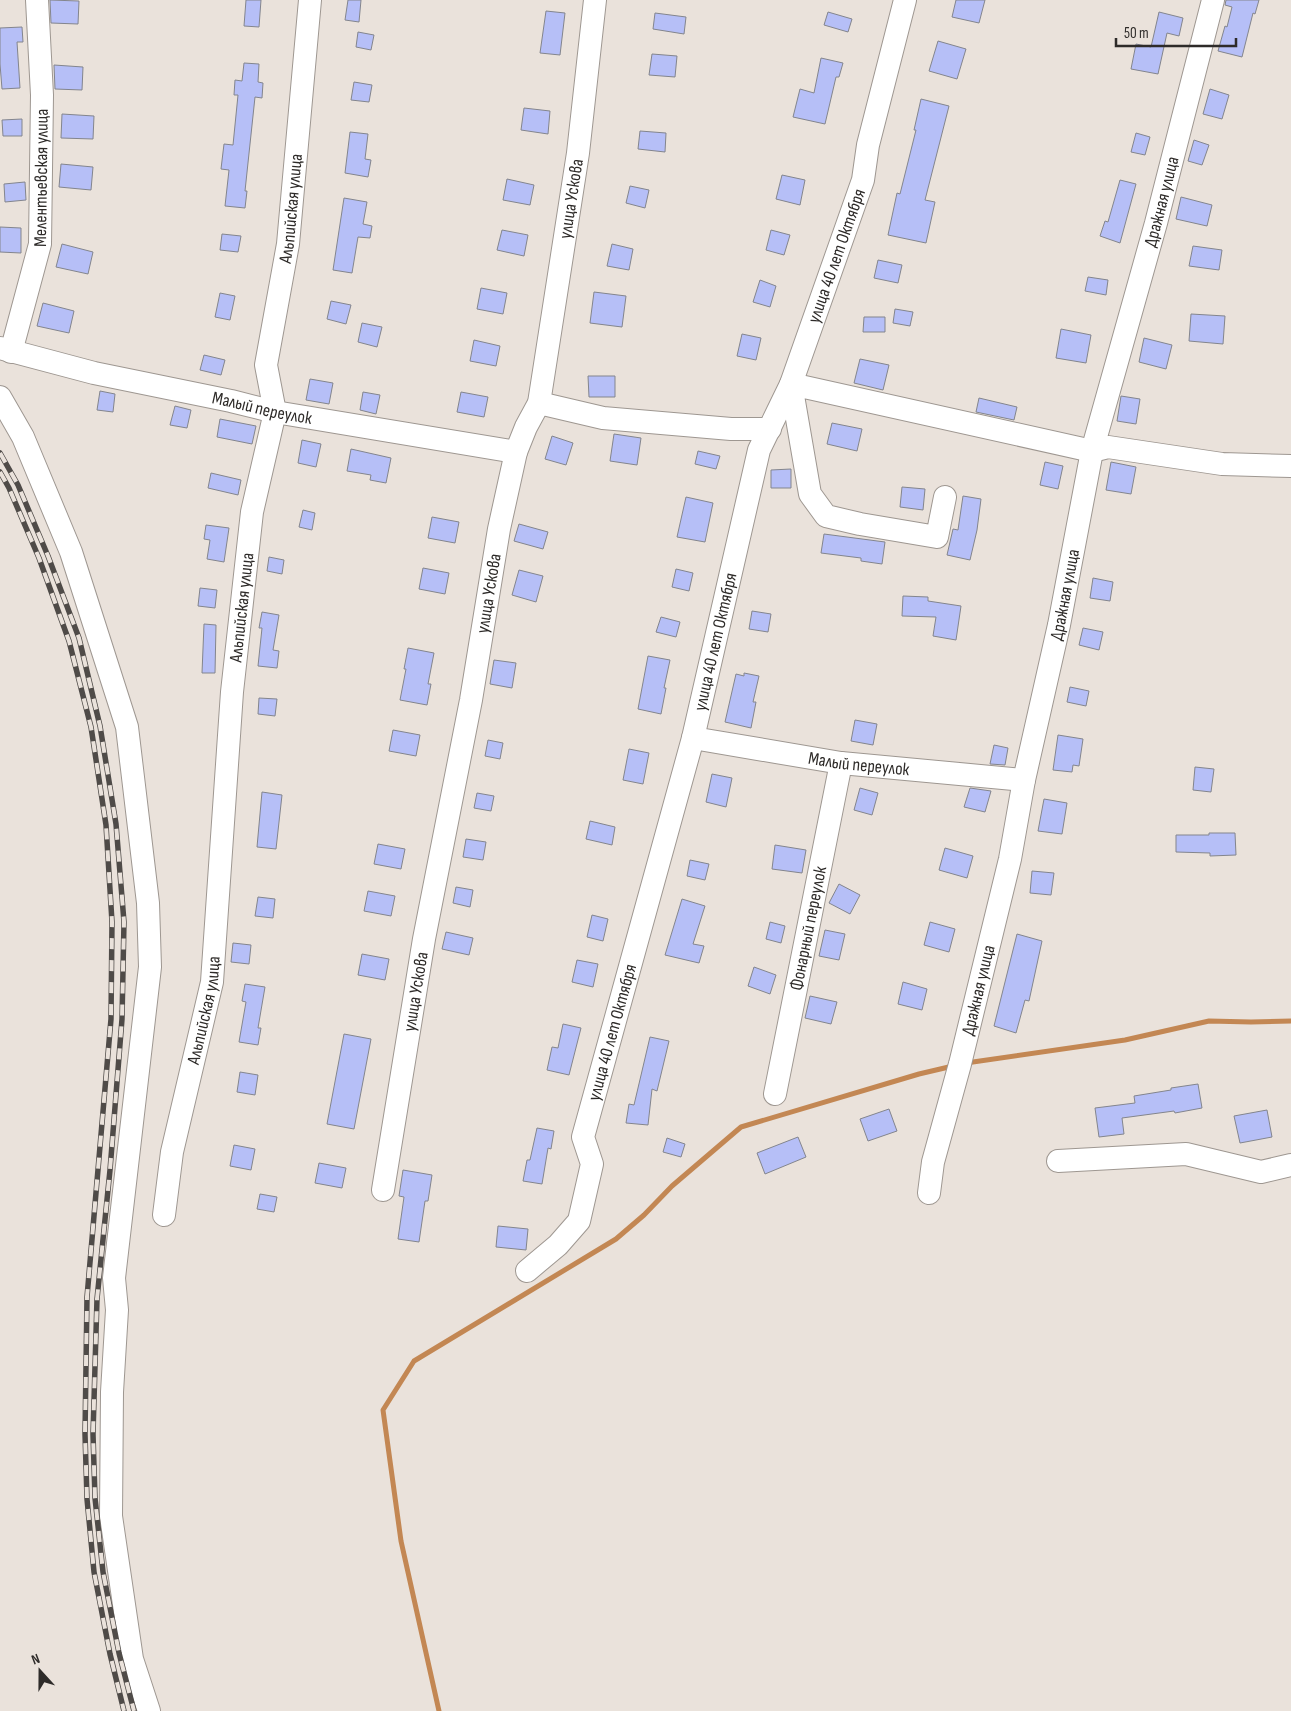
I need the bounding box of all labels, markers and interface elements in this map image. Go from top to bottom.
scale bar [1116,15,1236,47]
text: 50 m [1124,24,1149,43]
street label: Мелентьевская улица [30,109,53,247]
street label: Альпийская улица [275,153,307,266]
street label: Дражная улица [1140,154,1184,249]
street label: улица Ускова [555,157,588,240]
street label: улица 40 лет Октября [803,186,870,326]
street label: Малый переулок [210,387,314,429]
street label: Дражная улица [1046,547,1084,642]
street label: Альпийская улица [225,552,258,664]
street label: улица Ускова [472,552,506,635]
street label: улица 40 лет Октября [690,571,742,713]
street label: Малый переулок [807,748,911,780]
street label: Фонарный переулок [786,864,831,992]
street label: Дражная улица [957,943,1000,1038]
street label: улица Ускова [399,950,433,1033]
street label: Альпийская улица [183,956,225,1067]
street label: улица 40 лет Октября [584,962,641,1103]
north arrow [15,1646,65,1696]
text: N [29,1650,42,1669]

